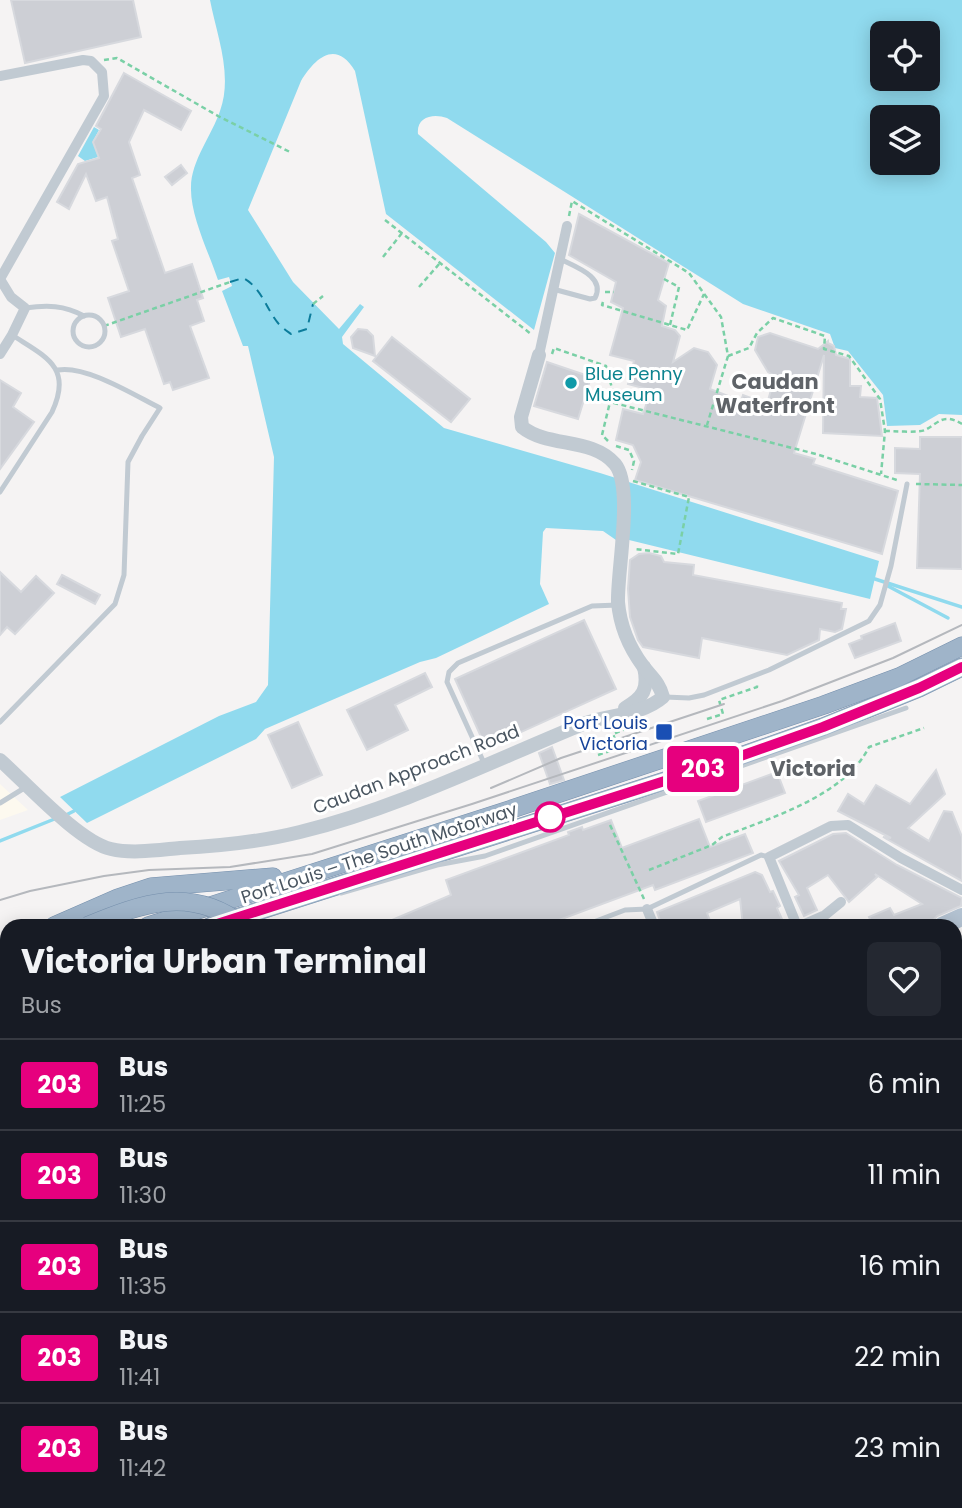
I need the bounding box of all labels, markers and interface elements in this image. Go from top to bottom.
map controls [870,21,940,175]
button: locate [870,21,940,91]
button: layers [870,105,940,175]
place label: Blue Penny Museum [585,361,683,407]
district label: Caudan Waterfront [715,367,835,420]
marker: Blue Penny Museum [563,375,579,391]
place label: Port Louis Victoria [563,710,648,756]
street label: Caudan Approach Road [309,718,523,820]
marker: Port Louis Victoria [654,722,674,742]
line badge: 203 [663,746,743,792]
text: 203 [681,752,725,785]
district label: Victoria [770,754,856,783]
street label: Port Louis – The South Motorway [238,796,520,910]
unlabelled marker [535,802,565,832]
text: Victoria Urban Terminal [21,938,427,985]
button: heart [867,942,941,1016]
text: Bus [21,989,62,1021]
text: Bus [119,1049,168,1085]
text: 6 min [868,1066,941,1102]
text: 203 [38,1068,81,1101]
text: 11:25 [119,1088,166,1120]
text: Bus [119,1140,168,1176]
text: 11 min [868,1157,941,1193]
text: 203 [38,1159,81,1192]
text: 11:30 [119,1179,167,1211]
text: Bus [119,1231,168,1267]
text: 16 min [859,1248,941,1284]
text: 203 [38,1250,81,1283]
text: 11:35 [119,1270,167,1302]
text: Bus [119,1322,168,1358]
text: 22 min [854,1339,941,1375]
text: 203 [38,1341,81,1374]
text: 11:41 [119,1361,160,1393]
text: Bus [119,1413,168,1449]
text: 23 min [854,1430,941,1466]
text: 203 [38,1432,81,1465]
text: 11:42 [119,1452,166,1484]

